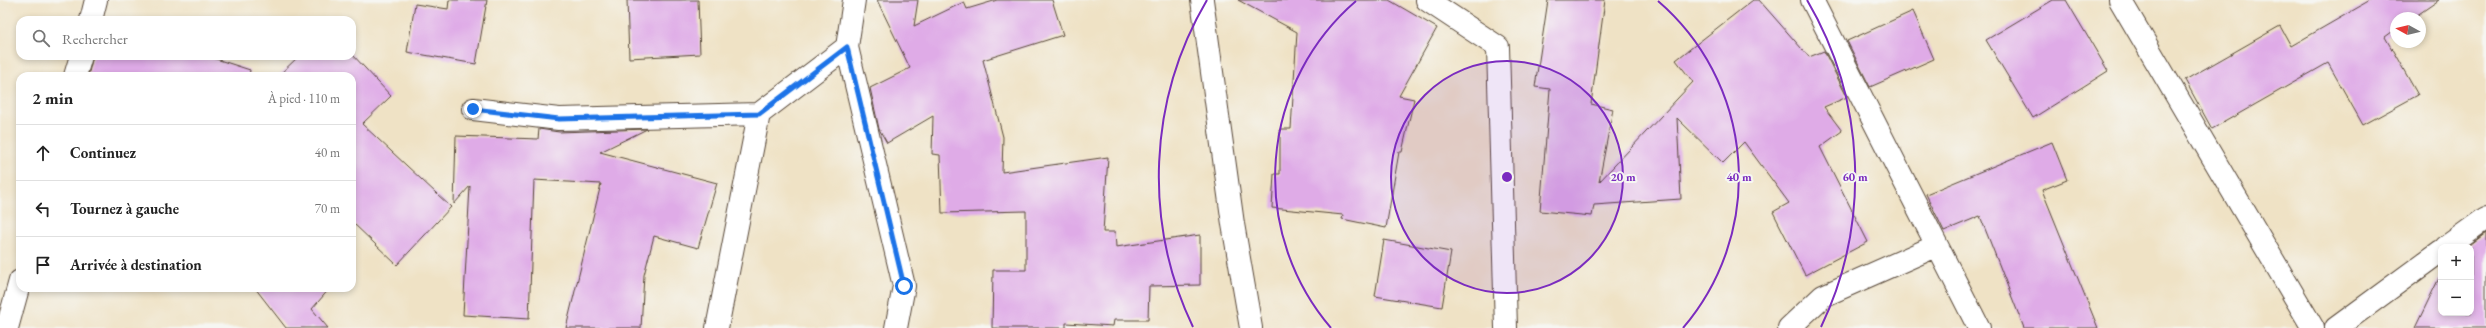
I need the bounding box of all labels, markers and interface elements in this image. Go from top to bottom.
north arrow [2390,12,2426,48]
search box [16,16,356,60]
icon: search [30,27,52,49]
text: Rechercher [62,29,128,48]
text: 2 min [32,87,73,109]
text: À pied · 110 m [268,90,340,107]
route end [464,100,482,118]
icon: ahead [32,142,54,164]
text: Continuez [70,143,136,162]
text: 40 m [315,144,340,161]
text: 20 m [1610,169,1636,185]
text: 40 m [1726,169,1752,185]
text: 60 m [1842,169,1868,185]
centre of rings [1500,170,1514,184]
icon: left [32,198,54,220]
text: Tournez à gauche [70,199,179,218]
text: 70 m [315,200,340,217]
map controls [2438,244,2474,316]
button: + [2438,244,2474,280]
icon: arrive [32,254,54,276]
text: Arrivée à destination [70,255,202,274]
route start [895,277,913,295]
button: − [2438,280,2474,316]

